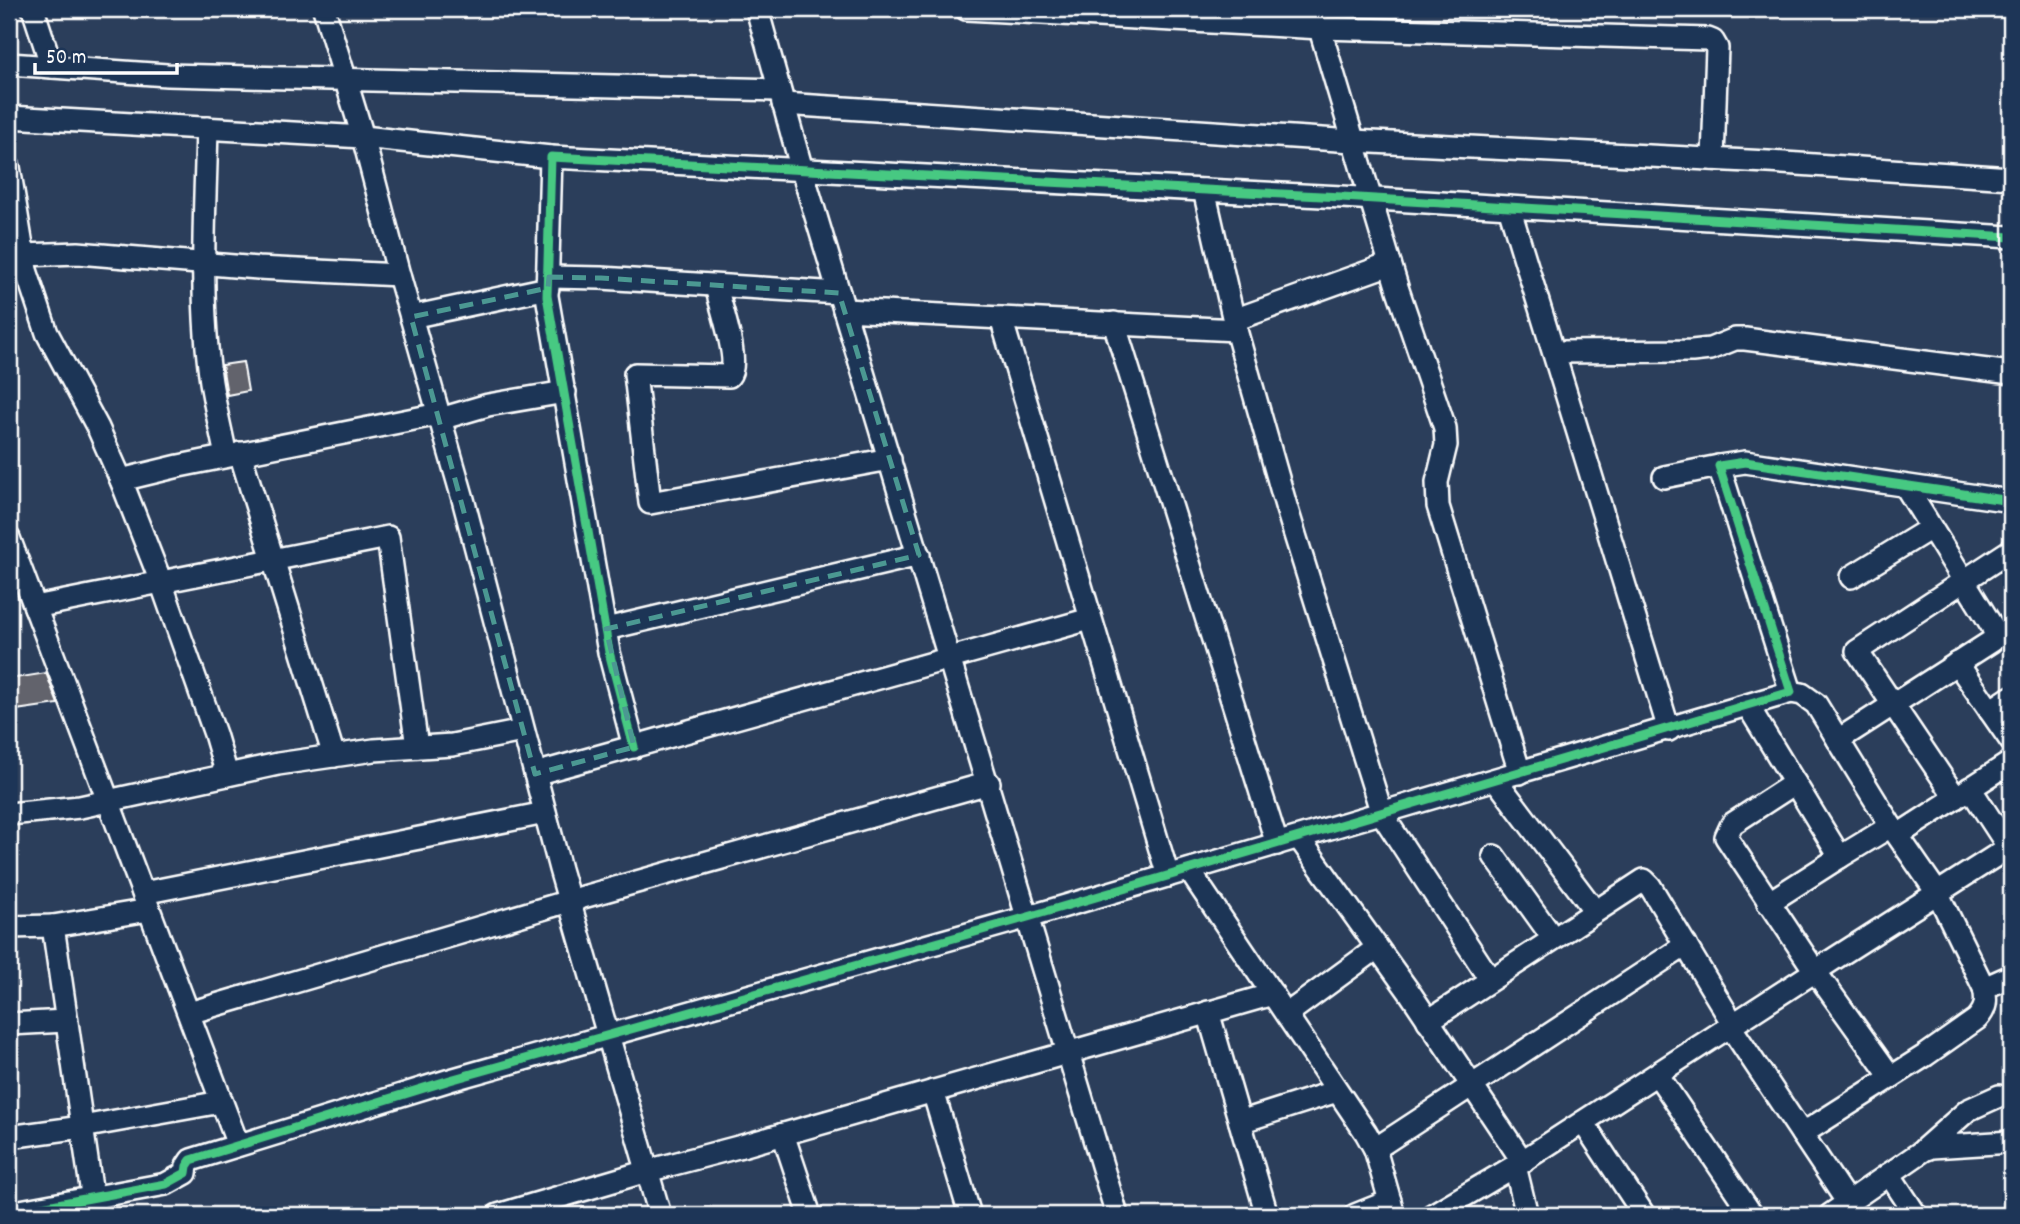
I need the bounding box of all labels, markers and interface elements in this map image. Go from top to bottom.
scale bar [35,32,177,76]
text: 50 m [46,44,86,74]

